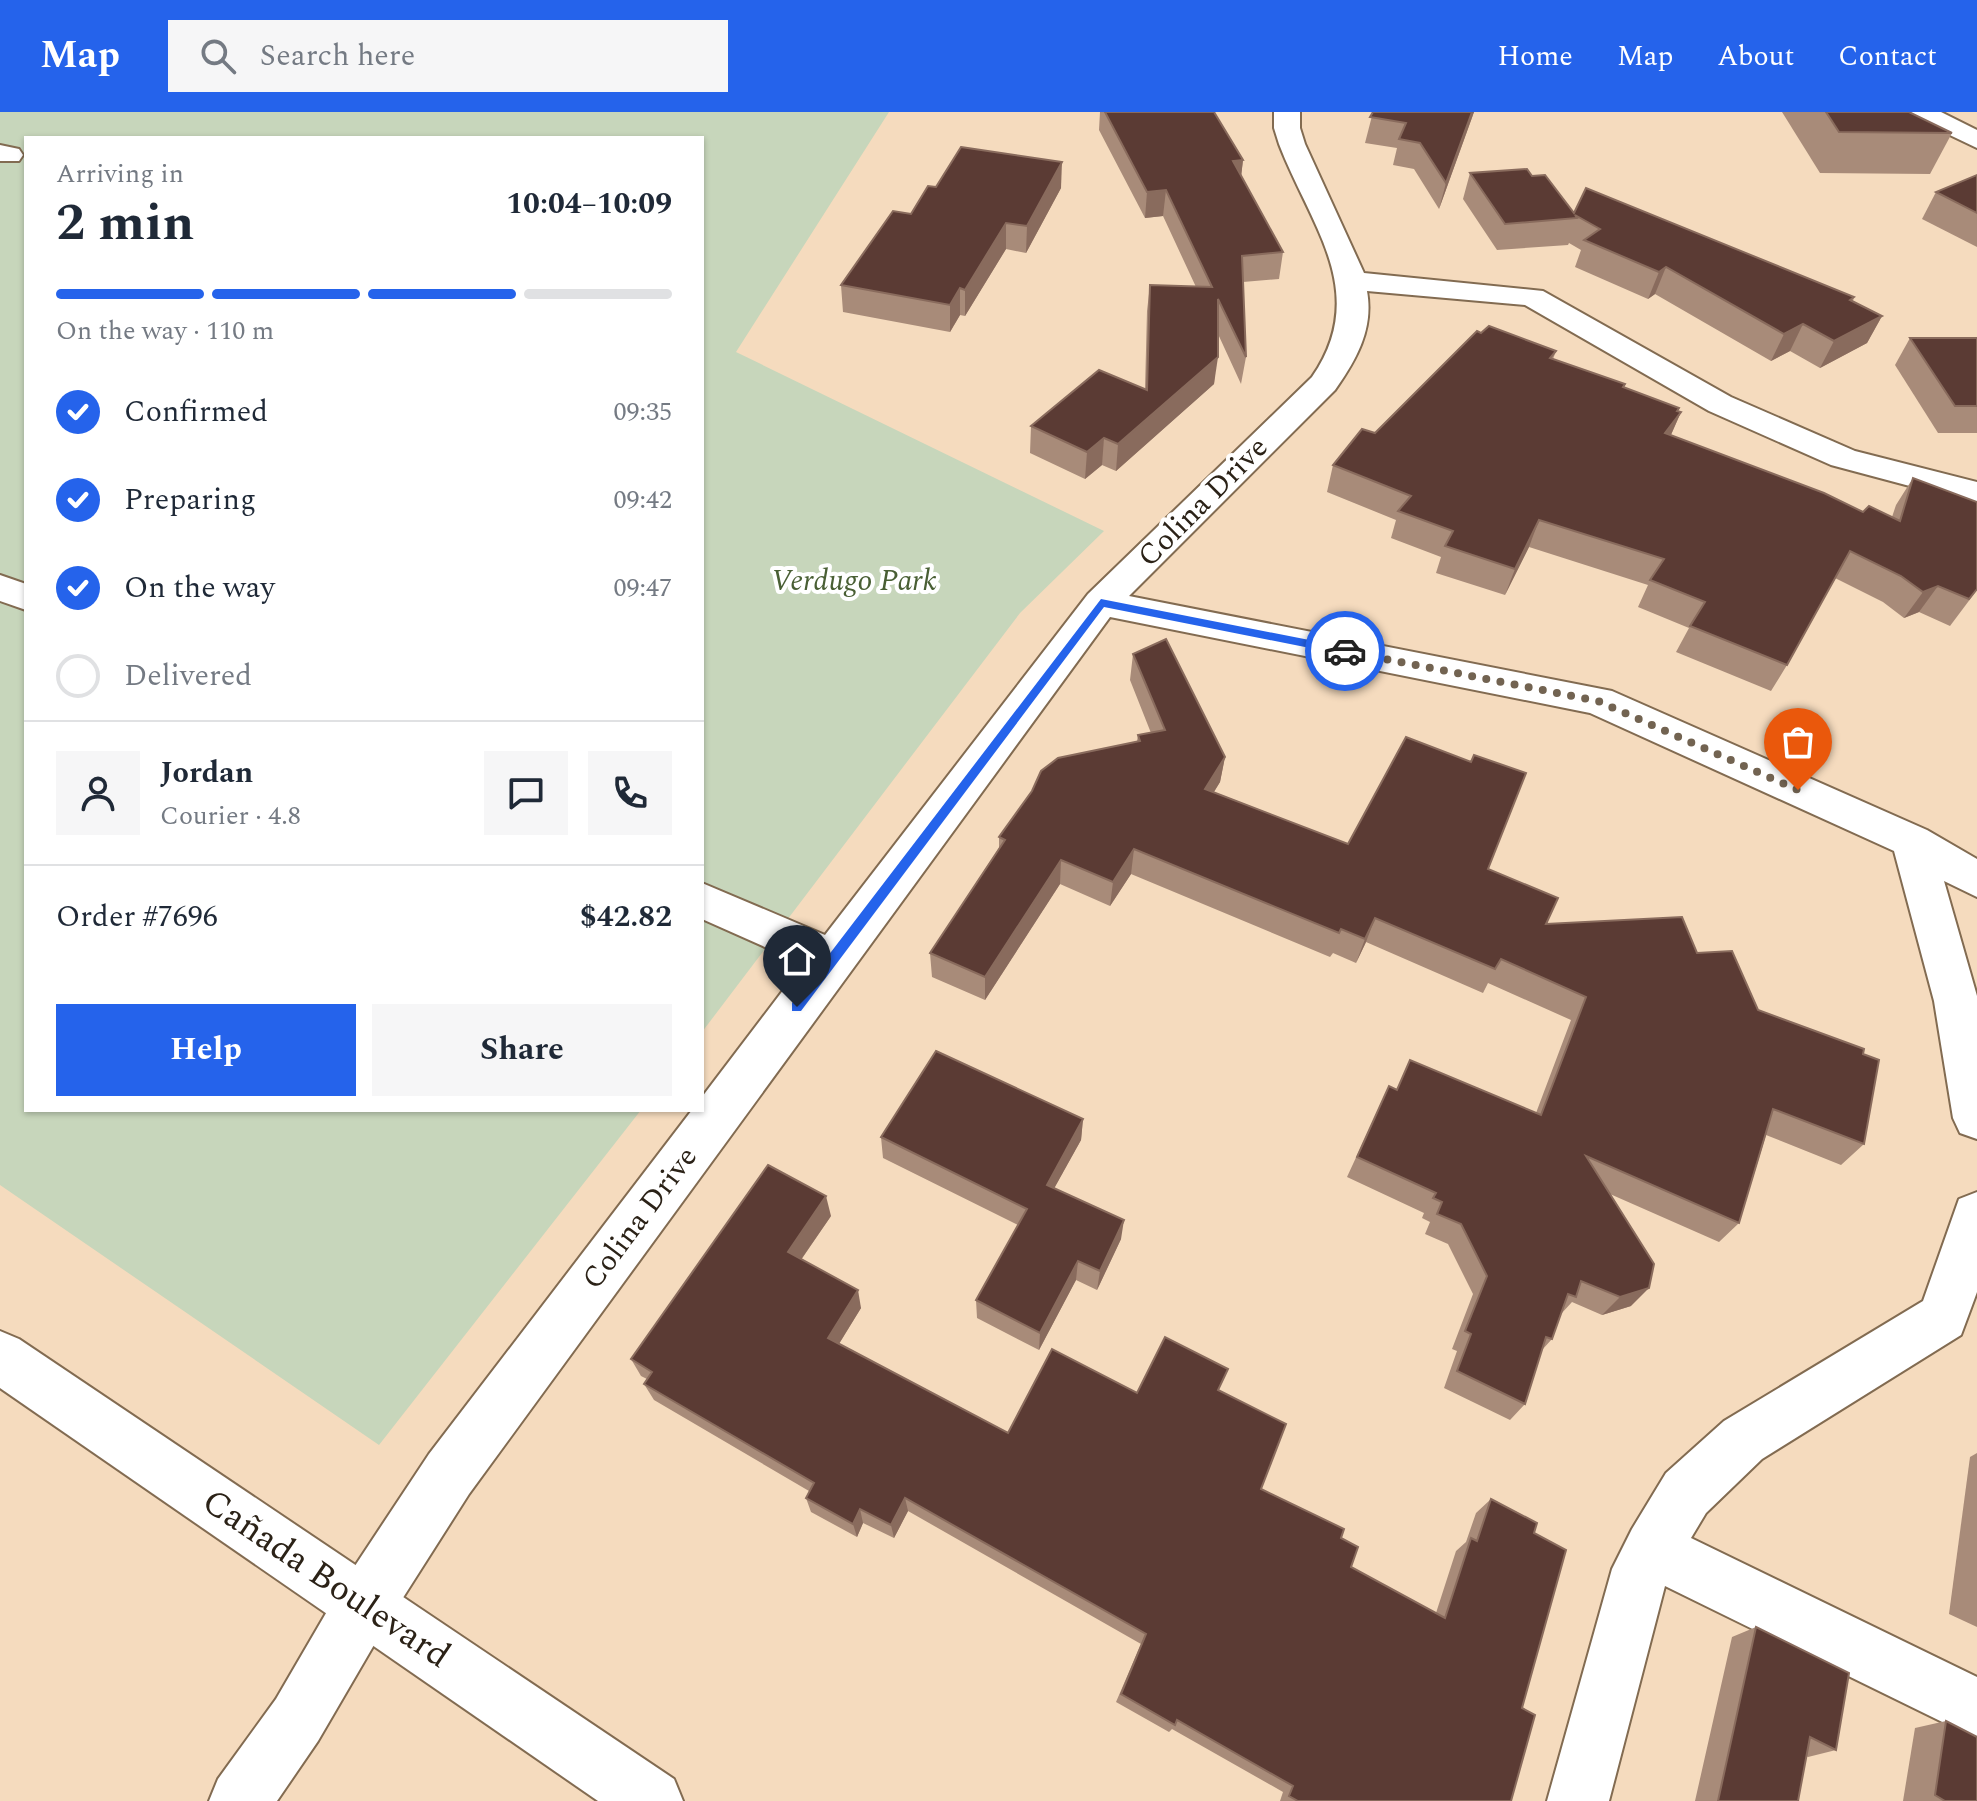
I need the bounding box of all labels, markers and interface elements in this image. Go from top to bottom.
search box [168,20,728,92]
text: Map [40,27,120,85]
text: Search here [260,33,415,79]
icon: search [196,34,240,78]
text: Home [1497,35,1573,78]
text: Map [1617,35,1673,78]
text: About [1717,35,1794,78]
text: Contact [1838,35,1937,78]
text: Arriving in [56,154,184,194]
text: 10:04–10:09 [506,181,672,227]
text: 2 min [56,184,194,263]
text: On the way · 110 m [56,311,274,351]
text: Confirmed [124,389,268,435]
icon: check [56,390,100,434]
text: 09:35 [613,392,672,432]
street label: Colina Drive [1127,426,1279,578]
text: Preparing [124,477,256,523]
icon: check [56,478,100,522]
text: 09:42 [613,480,672,520]
park label: Verdugo Park [771,558,937,604]
text: On the way [124,565,275,611]
icon: check [56,566,100,610]
text: 09:47 [613,568,672,608]
courier [1305,611,1385,691]
icon: car [1323,629,1367,673]
text: Delivered [124,653,252,699]
pin [1764,708,1832,790]
icon: bag [1776,720,1820,764]
text: Jordan [160,750,253,796]
button: person [56,751,140,835]
button: chat [484,751,568,835]
button: phone [588,751,672,835]
text: Courier · 4.8 [160,796,301,836]
text: Order #7696 [56,894,218,940]
text: $42.82 [580,894,672,940]
pin [763,925,831,1007]
icon: home [775,937,819,981]
button: Help [56,1004,356,1096]
button: Share [372,1004,672,1096]
street label: Colina Drive [571,1137,709,1299]
street label: Cañada Boulevard [190,1475,462,1683]

